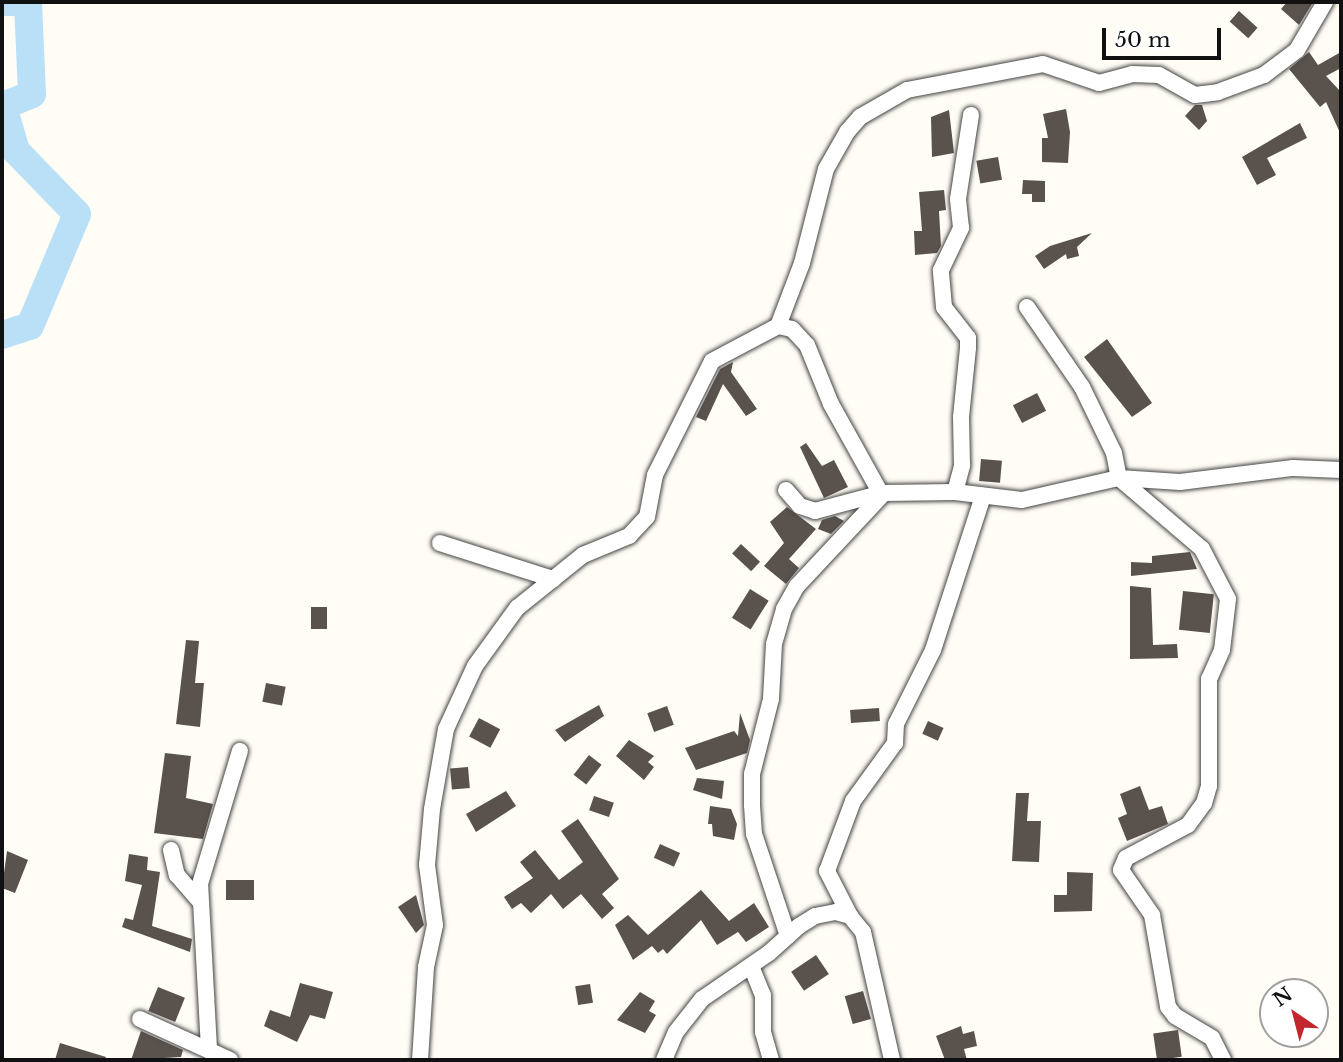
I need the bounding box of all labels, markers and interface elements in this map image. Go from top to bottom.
scale bar [1105,14,1224,58]
text: 50 m [1115,27,1170,53]
north arrow [1259,978,1329,1048]
text: N [1269,982,1297,1012]

